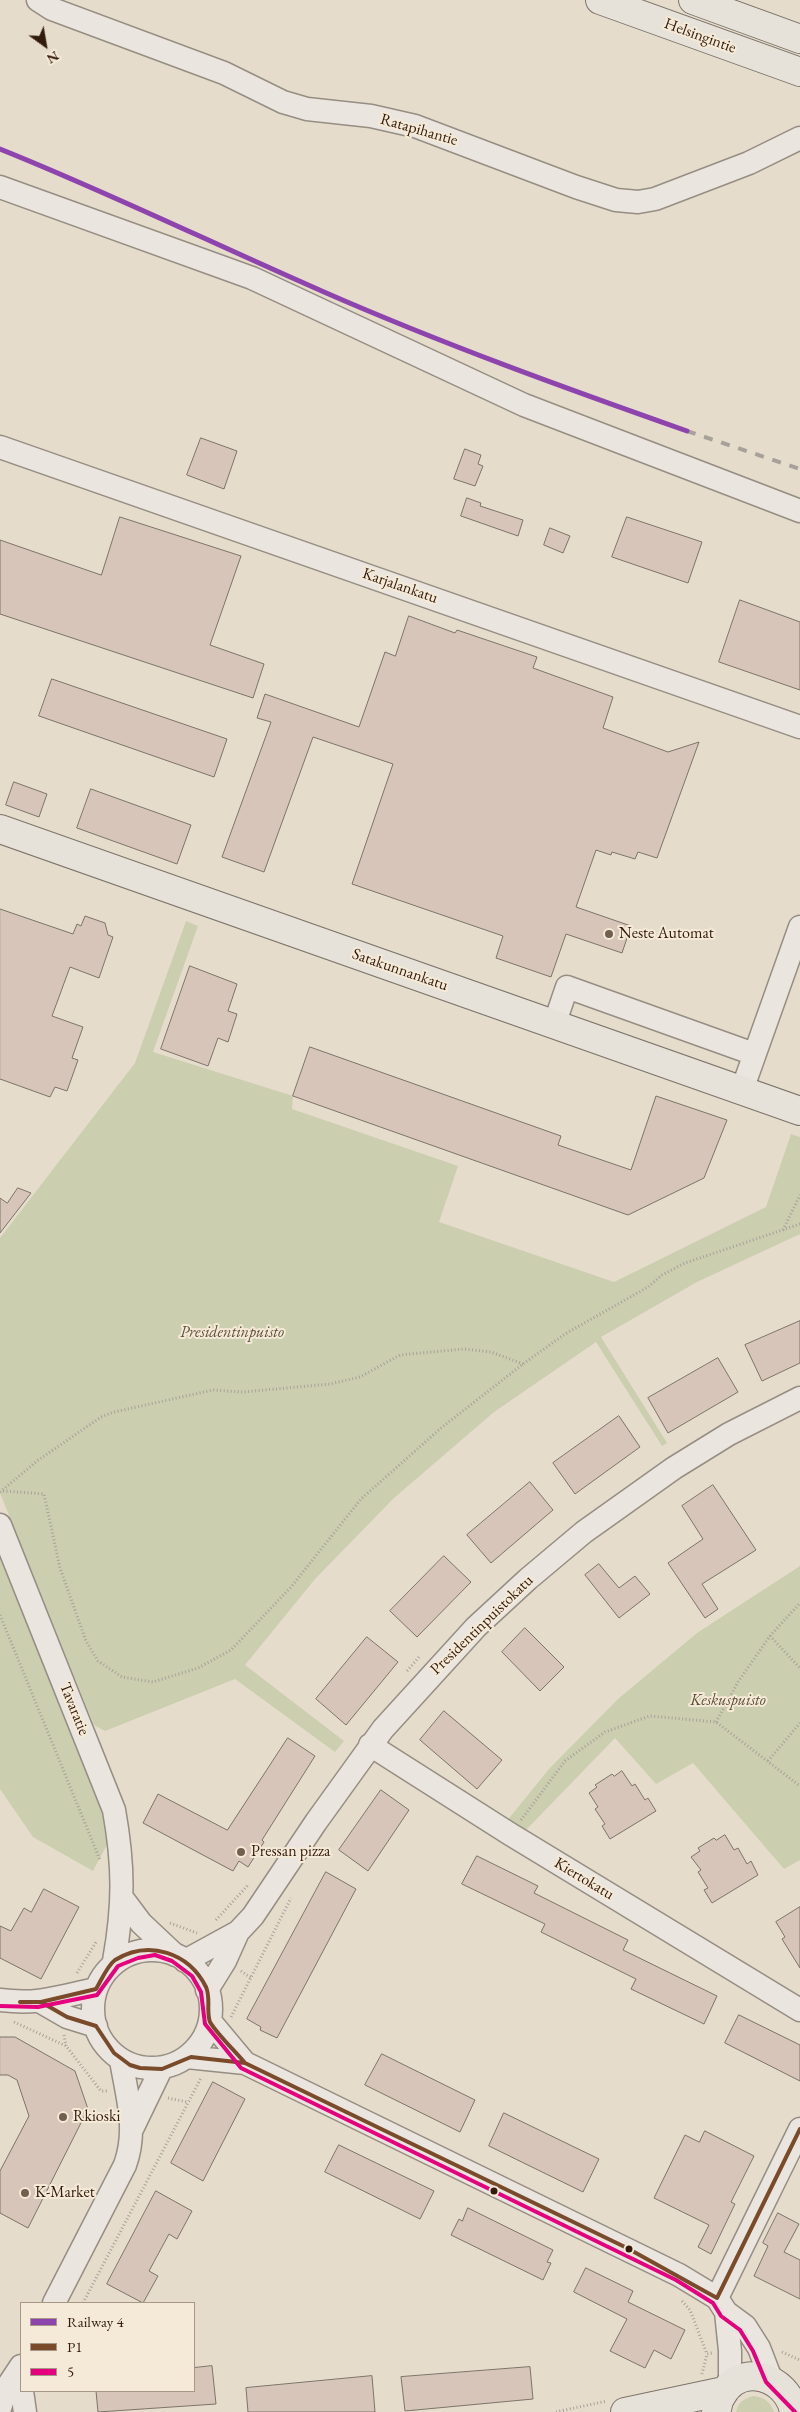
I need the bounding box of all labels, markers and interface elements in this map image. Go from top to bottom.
street label: Helsingintie [661,14,739,58]
north arrow [20,20,70,70]
text: N [43,47,63,68]
street label: Ratapihantie [378,110,460,150]
street label: Karjalankatu [360,564,440,608]
place label: Neste Automat [619,924,714,944]
marker: Neste Automat [603,928,615,940]
street label: Satakunnankatu [349,945,451,995]
park label: Presidentinpuisto [180,1323,284,1343]
street label: Presidentinpuistokatu [427,1571,537,1679]
street label: Tavaratie [55,1680,93,1738]
park label: Keskuspuisto [690,1691,766,1711]
place label: Pressan pizza [251,1842,330,1862]
marker: Pressan pizza [235,1846,247,1858]
street label: Kiertokatu [551,1854,617,1904]
place label: Rkioski [73,2107,120,2127]
marker: Rkioski [57,2111,69,2123]
place label: K-Market [35,2183,95,2203]
unlabelled marker [489,2186,499,2196]
marker: K-Market [19,2187,31,2199]
unlabelled marker [624,2244,634,2254]
legend [20,2302,195,2392]
text: Railway 4 [67,2312,124,2331]
text: P1 [67,2337,82,2356]
text: 5 [67,2362,74,2381]

